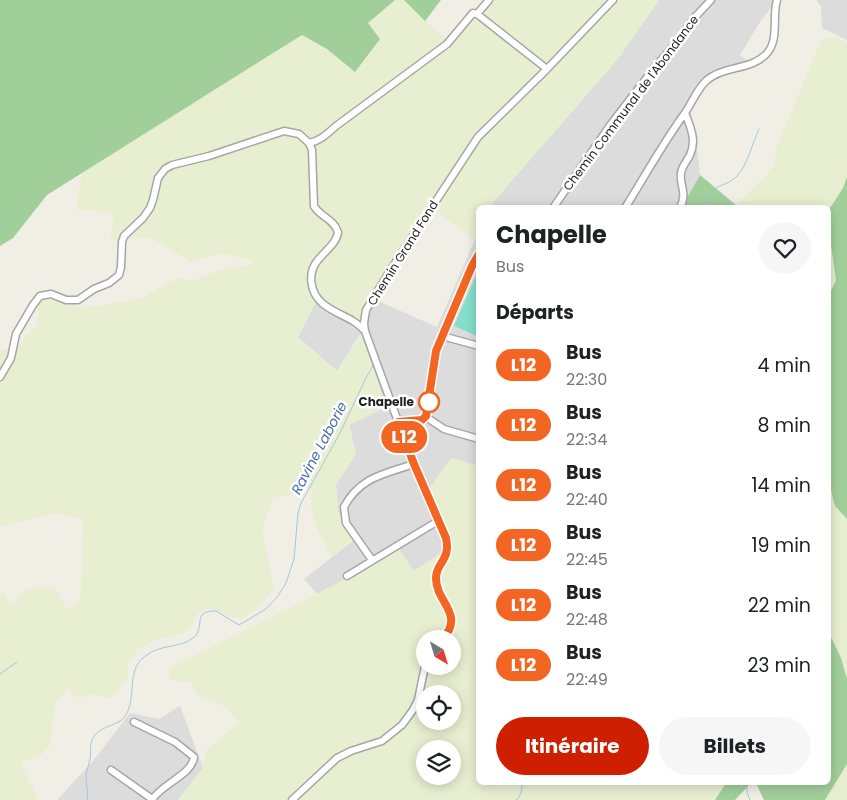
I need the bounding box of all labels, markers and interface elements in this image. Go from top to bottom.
street label: Chemin Communal de l'Abondance [559,11,702,194]
street label: Chemin Grand Fond [363,197,442,309]
text: Chapelle [496,218,607,251]
button: heart [759,222,811,274]
text: Bus [496,255,524,278]
text: Départs [496,299,574,326]
text: Bus [566,339,602,366]
text: L12 [511,352,536,377]
text: 4 min [758,352,811,379]
text: 22:30 [566,368,607,391]
marker: Chapelle [418,391,440,413]
place label: Chapelle [359,393,415,410]
water label: Ravine Laborie [286,398,352,498]
text: Bus [566,399,602,426]
text: L12 [511,412,536,437]
text: 8 min [758,412,811,439]
line badge: L12 [375,421,433,453]
text: L12 [391,424,417,449]
text: 22:34 [566,428,607,451]
text: Bus [566,459,602,486]
text: L12 [511,472,536,497]
text: 14 min [751,472,811,499]
text: 22:40 [566,488,608,511]
text: Bus [566,519,602,546]
text: L12 [511,532,536,557]
text: 19 min [751,532,811,559]
text: 22:45 [566,548,608,571]
text: Bus [566,579,602,606]
text: L12 [511,592,536,617]
text: 22 min [748,592,811,619]
text: 22:48 [566,608,608,631]
north arrow [416,630,461,675]
map controls [416,630,461,785]
text: Bus [566,639,602,666]
text: L12 [511,652,536,677]
text: 23 min [747,652,811,679]
text: 22:49 [566,668,608,691]
button: locate [416,685,461,730]
button: Itinéraire [496,717,649,775]
button: Billets [659,717,811,775]
button: layers [416,740,461,785]

